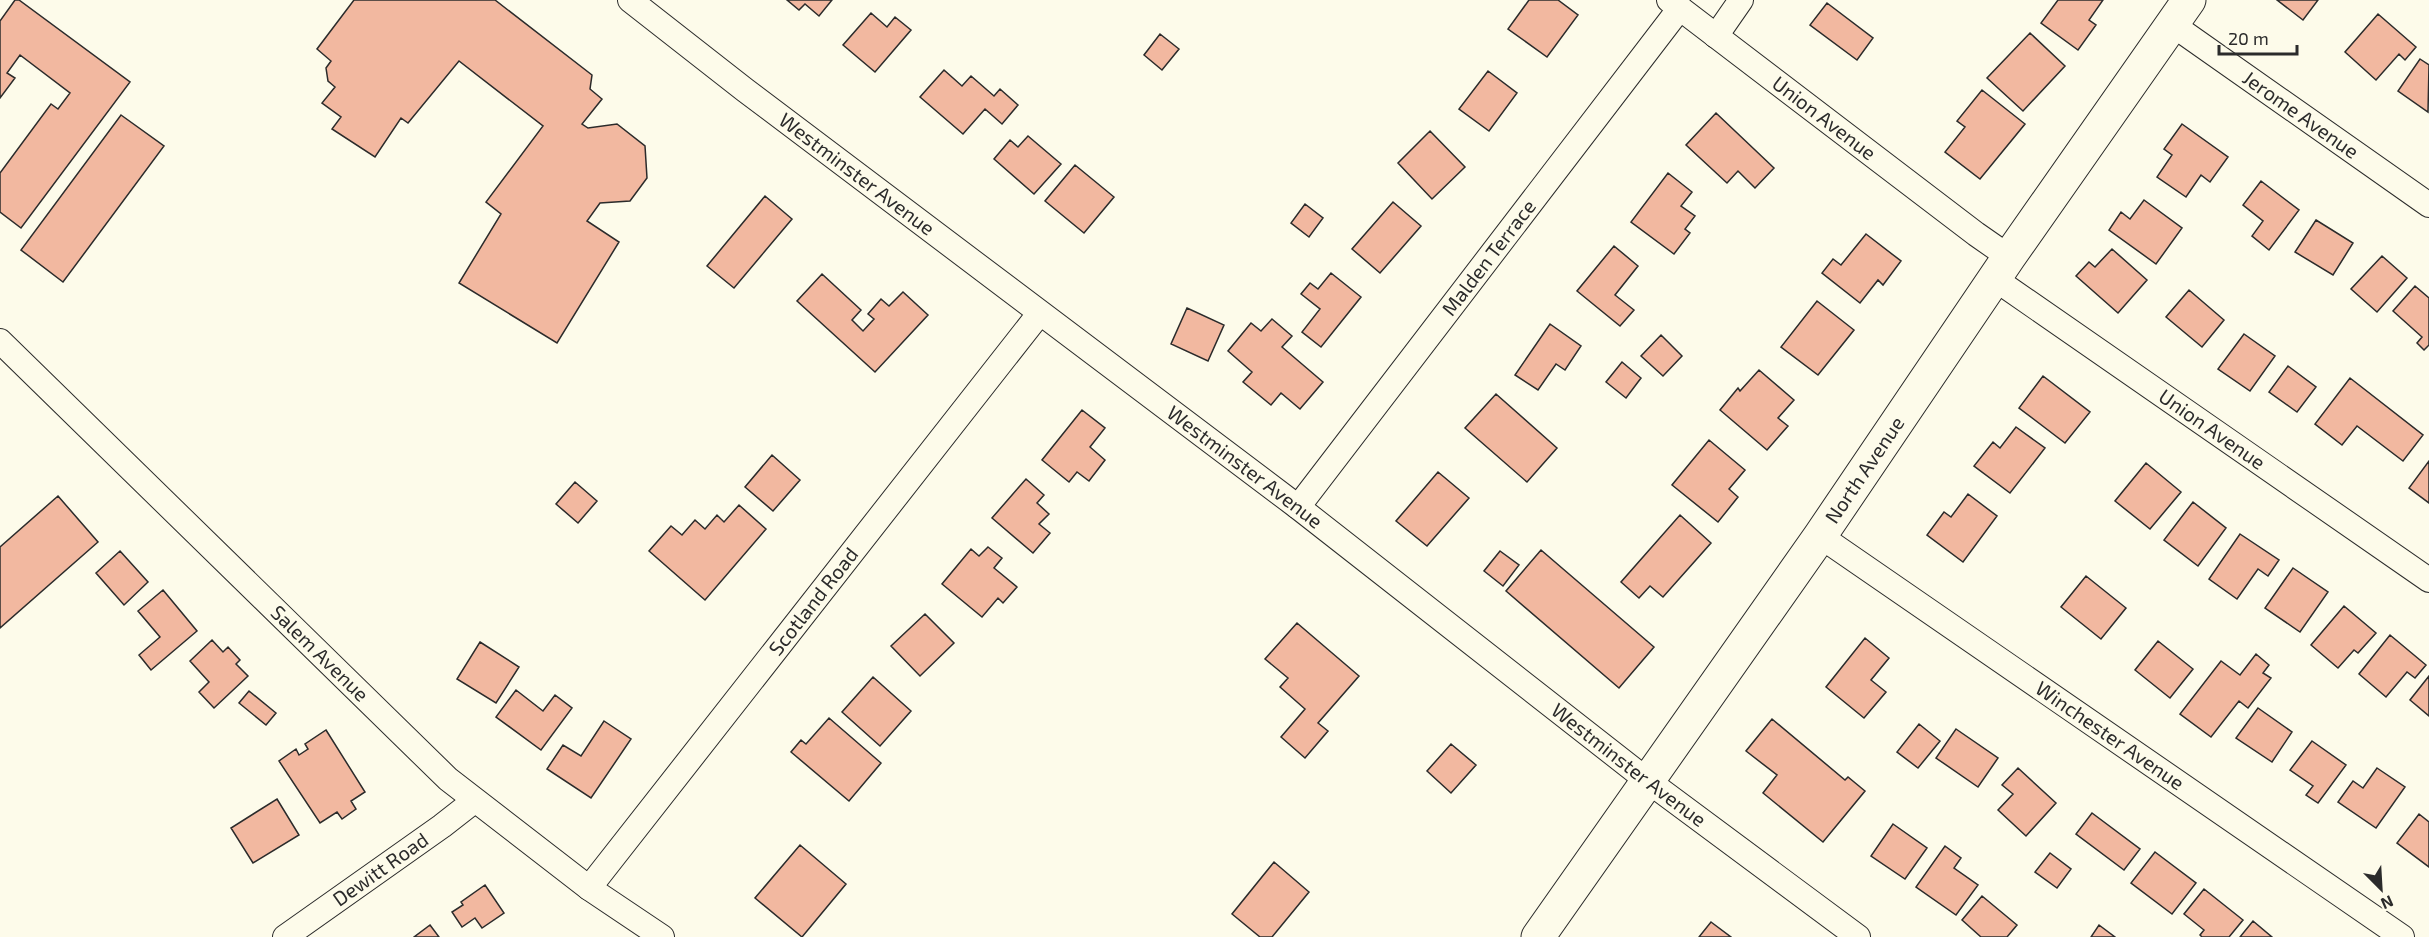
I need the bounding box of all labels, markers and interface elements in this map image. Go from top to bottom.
scale bar [2219,18,2297,56]
text: 20 m [2228,27,2269,49]
street label: Jerome Avenue [2239,65,2364,163]
street label: Union Avenue [1768,70,1881,165]
street label: Westminster Avenue [775,107,940,240]
street label: Malden Terrace [1436,194,1540,320]
street label: Union Avenue [2155,383,2270,474]
street label: Westminster Avenue [1163,400,1328,533]
street label: North Avenue [1819,411,1909,527]
street label: Scotland Road [763,542,862,660]
street label: Salem Avenue [266,600,374,706]
street label: Winchester Avenue [2032,675,2189,794]
street label: Westminster Avenue [1547,697,1711,831]
street label: Dewitt Road [328,827,432,911]
north arrow [2351,859,2411,919]
text: N [2378,892,2396,914]

